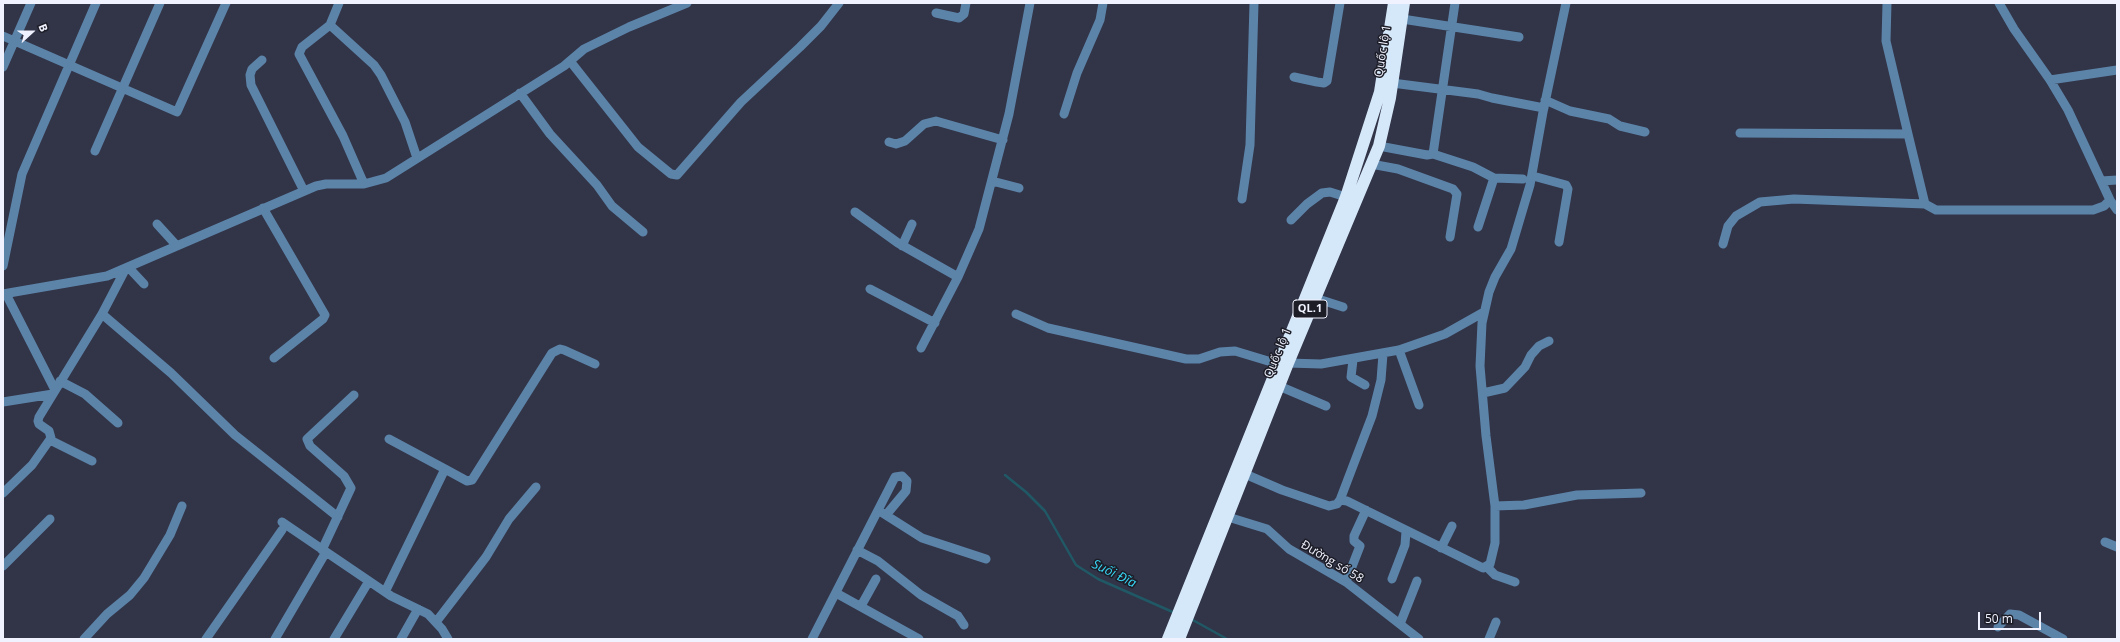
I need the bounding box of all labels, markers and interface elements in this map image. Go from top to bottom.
north arrow [12,12,52,52]
text: B [35,21,52,34]
street label: Quốc lộ 1 [1372,24,1394,78]
road number: QL.1 [1293,300,1327,318]
street label: Quốc lộ 1 [1261,326,1295,380]
street label: Đường số 58 [1298,538,1366,586]
water label: Suối Đĩa [1089,557,1139,591]
scale bar [1980,604,2043,630]
text: 50 m [1985,610,2013,627]

